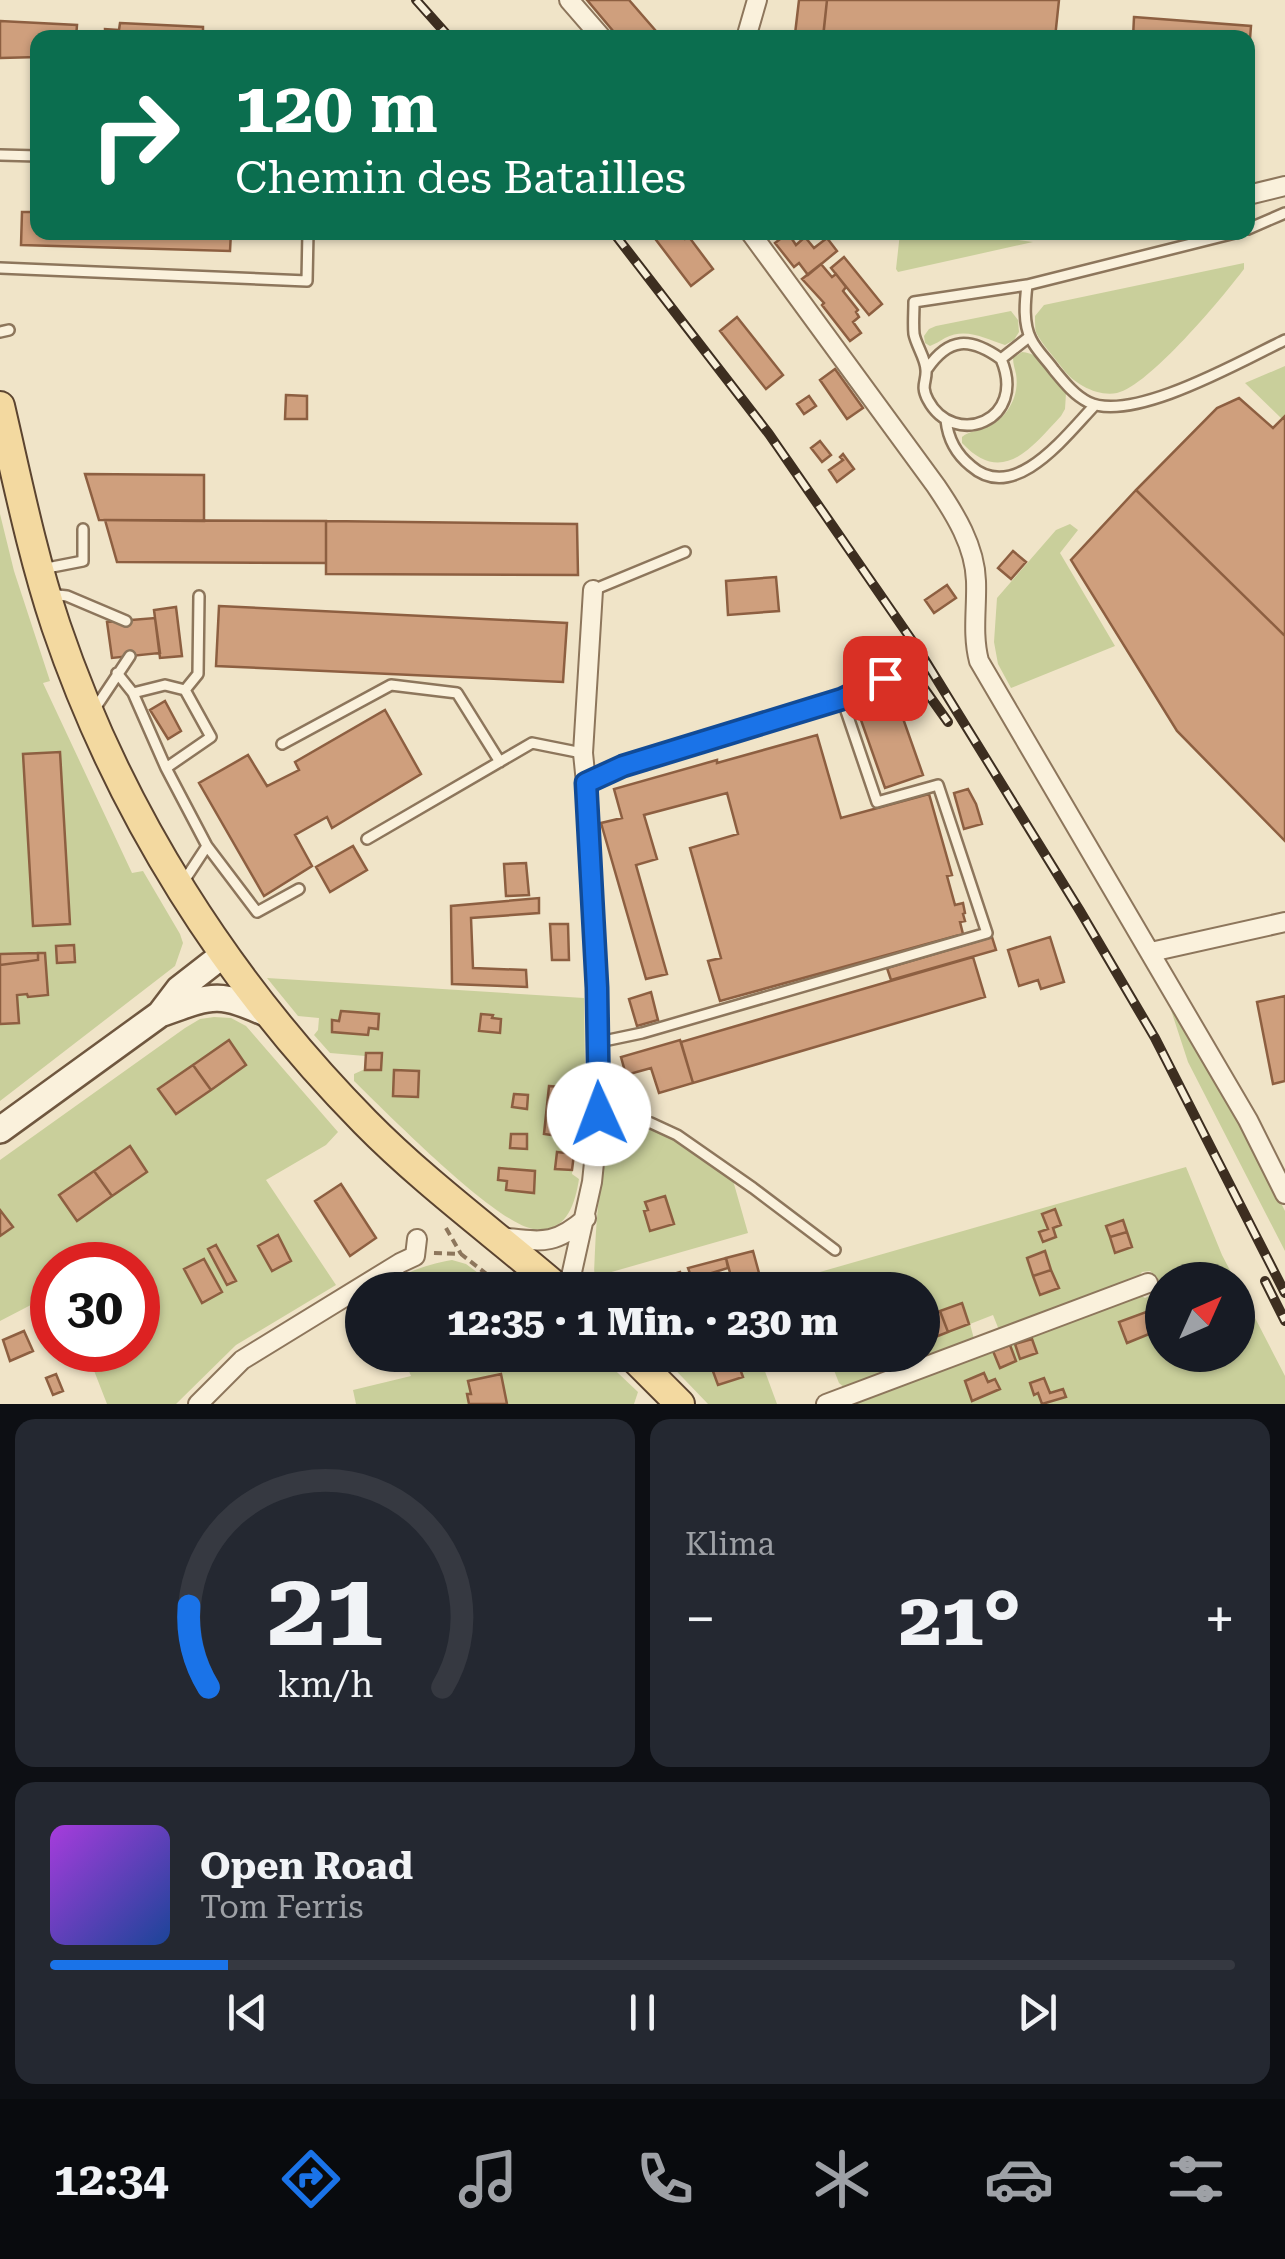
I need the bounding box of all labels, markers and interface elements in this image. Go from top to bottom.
text: 120 m [235,67,438,149]
icon: right [70,70,200,200]
text: Chemin des Batailles [235,151,686,204]
pin [843,636,928,721]
icon: arrive [858,651,913,706]
position arrow [547,1062,651,1166]
speed limit sign: 30 [30,1242,160,1372]
north arrow [1145,1262,1255,1372]
map controls [1145,1262,1255,1372]
text: 12:35 · 1 Min. · 230 m [447,1300,838,1344]
text: Klima [685,1525,775,1563]
text: 21 [267,1549,383,1670]
text: 21° [899,1575,1021,1663]
text: − [685,1587,716,1651]
text: + [1204,1587,1235,1651]
text: km/h [277,1664,373,1706]
text: Open Road [200,1844,413,1888]
text: Tom Ferris [200,1888,363,1926]
icon: previous [220,1985,275,2040]
icon: pause [615,1985,670,2040]
icon: next [1010,1985,1065,2040]
icon: directions [276,2144,346,2214]
icon: music [453,2144,523,2214]
icon: phone [630,2144,700,2214]
icon: climate [807,2144,877,2214]
icon: car [984,2144,1054,2214]
icon: filters [1161,2144,1231,2214]
text: 12:34 [54,2153,168,2206]

